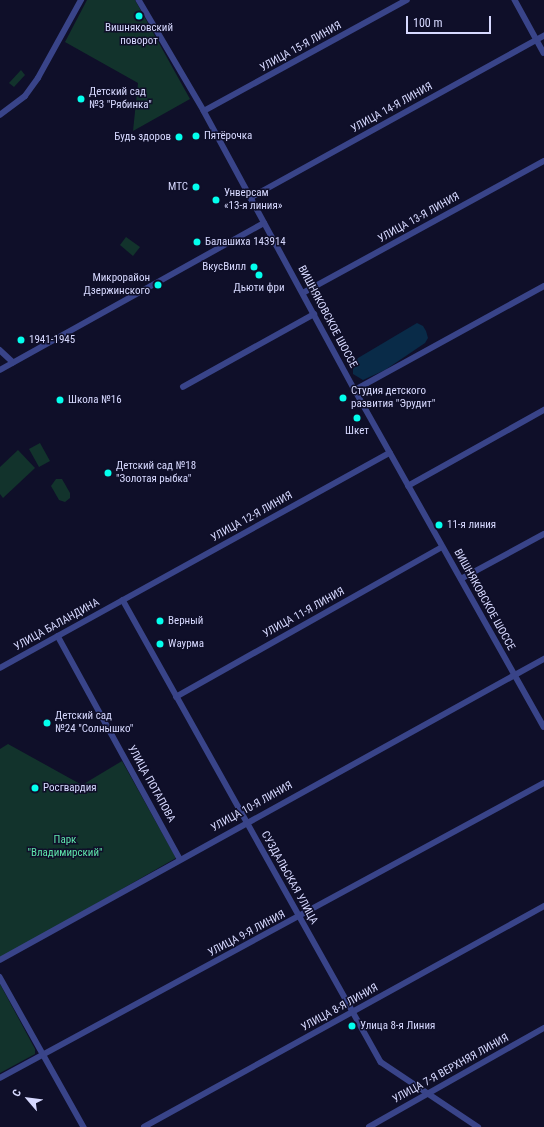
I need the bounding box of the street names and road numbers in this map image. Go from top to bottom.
street label: УЛИЦА 15-Я ЛИНИЯ [258,19,344,75]
street label: УЛИЦА 14-Я ЛИНИЯ [349,80,435,136]
street label: УЛИЦА 13-Я ЛИНИЯ [376,190,462,246]
street label: ВИШНЯКОВСКОЕ ШОССЕ [294,264,360,370]
street label: УЛИЦА 12-Я ЛИНИЯ [209,489,295,545]
street label: ВИШНЯКОВСКОЕ ШОССЕ [451,547,517,653]
street label: УЛИЦА 11-Я ЛИНИЯ [261,585,347,641]
street label: УЛИЦА БАЛАНДИНА [12,596,102,654]
street label: УЛИЦА ПОТАПОВА [124,743,178,825]
street label: УЛИЦА 10-Я ЛИНИЯ [209,779,295,835]
street label: СУЗДАЛЬСКАЯ УЛИЦА [258,829,320,927]
street label: УЛИЦА 9-Я ЛИНИЯ [206,908,288,960]
street label: УЛИЦА 8-Я ЛИНИЯ [299,981,381,1035]
street label: УЛИЦА 7-Я ВЕРХНЯЯ ЛИНИЯ [391,1032,511,1106]

